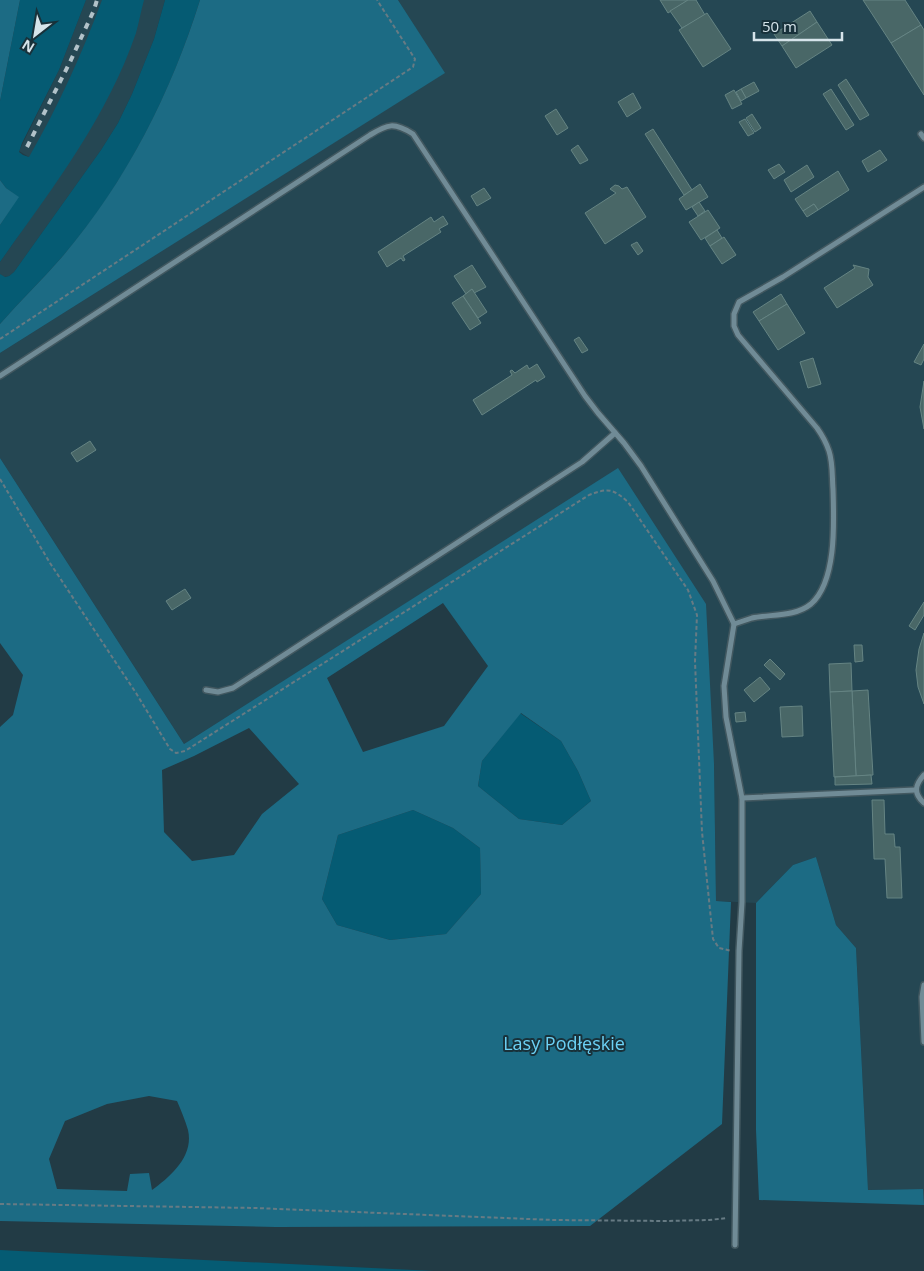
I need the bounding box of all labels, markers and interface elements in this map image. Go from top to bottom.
north arrow [10,10,60,60]
scale bar [754,10,842,42]
text: 50 m [762,16,797,36]
text: N [18,35,38,58]
park label: Lasy Podłęskie [503,1031,625,1055]

